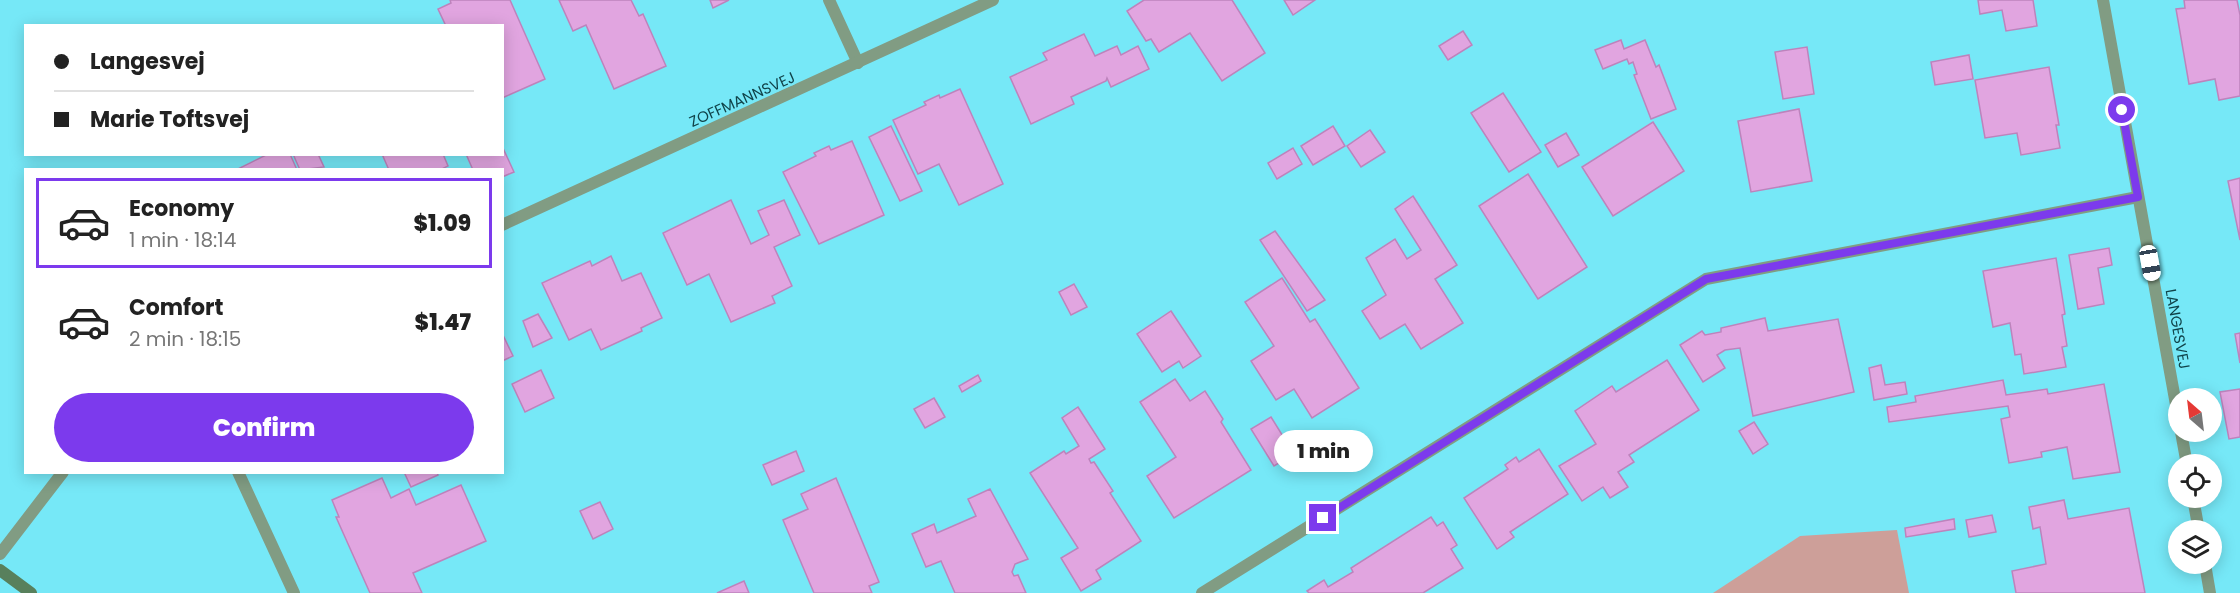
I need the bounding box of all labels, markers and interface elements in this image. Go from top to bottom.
text: Langesvej [90,46,205,77]
street label: ZOFFMANNSVEJ [686,66,798,132]
route start [2108,96,2135,123]
text: Marie Toftsvej [90,104,249,135]
text: Economy [129,193,234,224]
icon: car [57,196,111,250]
text: $1.09 [414,208,471,239]
text: 1 min · 18:14 [129,226,236,254]
car [2138,244,2162,282]
street label: LANGESVEJ [2161,287,2195,371]
text: Comfort [129,292,223,323]
icon: car [57,295,111,349]
text: $1.47 [415,307,471,338]
text: 2 min · 18:15 [129,325,241,353]
north arrow [2168,388,2222,442]
map controls [2168,388,2222,574]
button: Confirm [54,393,474,462]
callout: 1 min [1274,431,1372,473]
text: 1 min [1297,437,1350,465]
button: locate [2168,454,2222,508]
route end [1309,504,1336,531]
button: layers [2168,520,2222,574]

